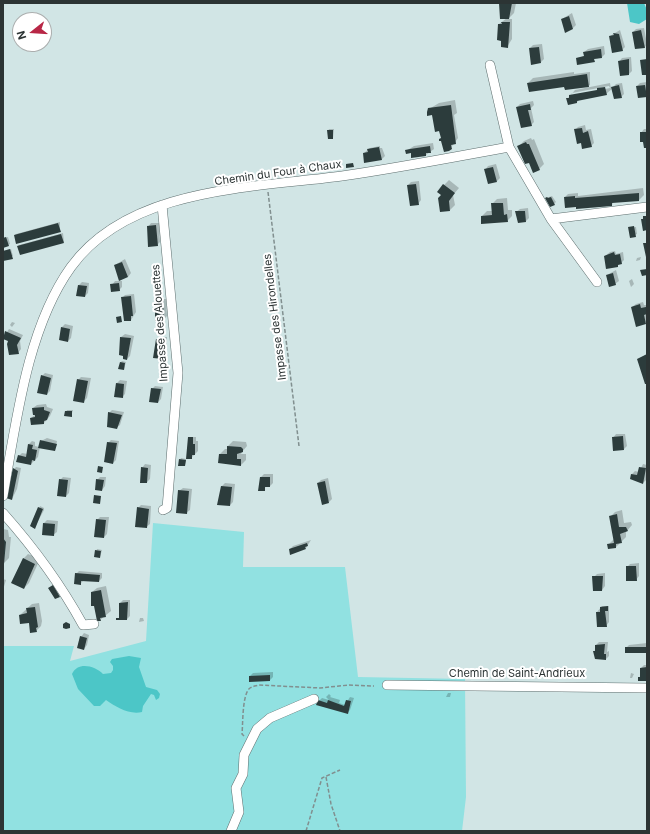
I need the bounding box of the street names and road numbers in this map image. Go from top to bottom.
street label: Chemin du Four à Chaux [214,158,342,188]
street label: Impasse des Hirondelles [261,253,289,381]
street label: Impasse des Alouettes [149,264,171,382]
street label: Chemin de Saint-Andrieux [449,667,585,681]

